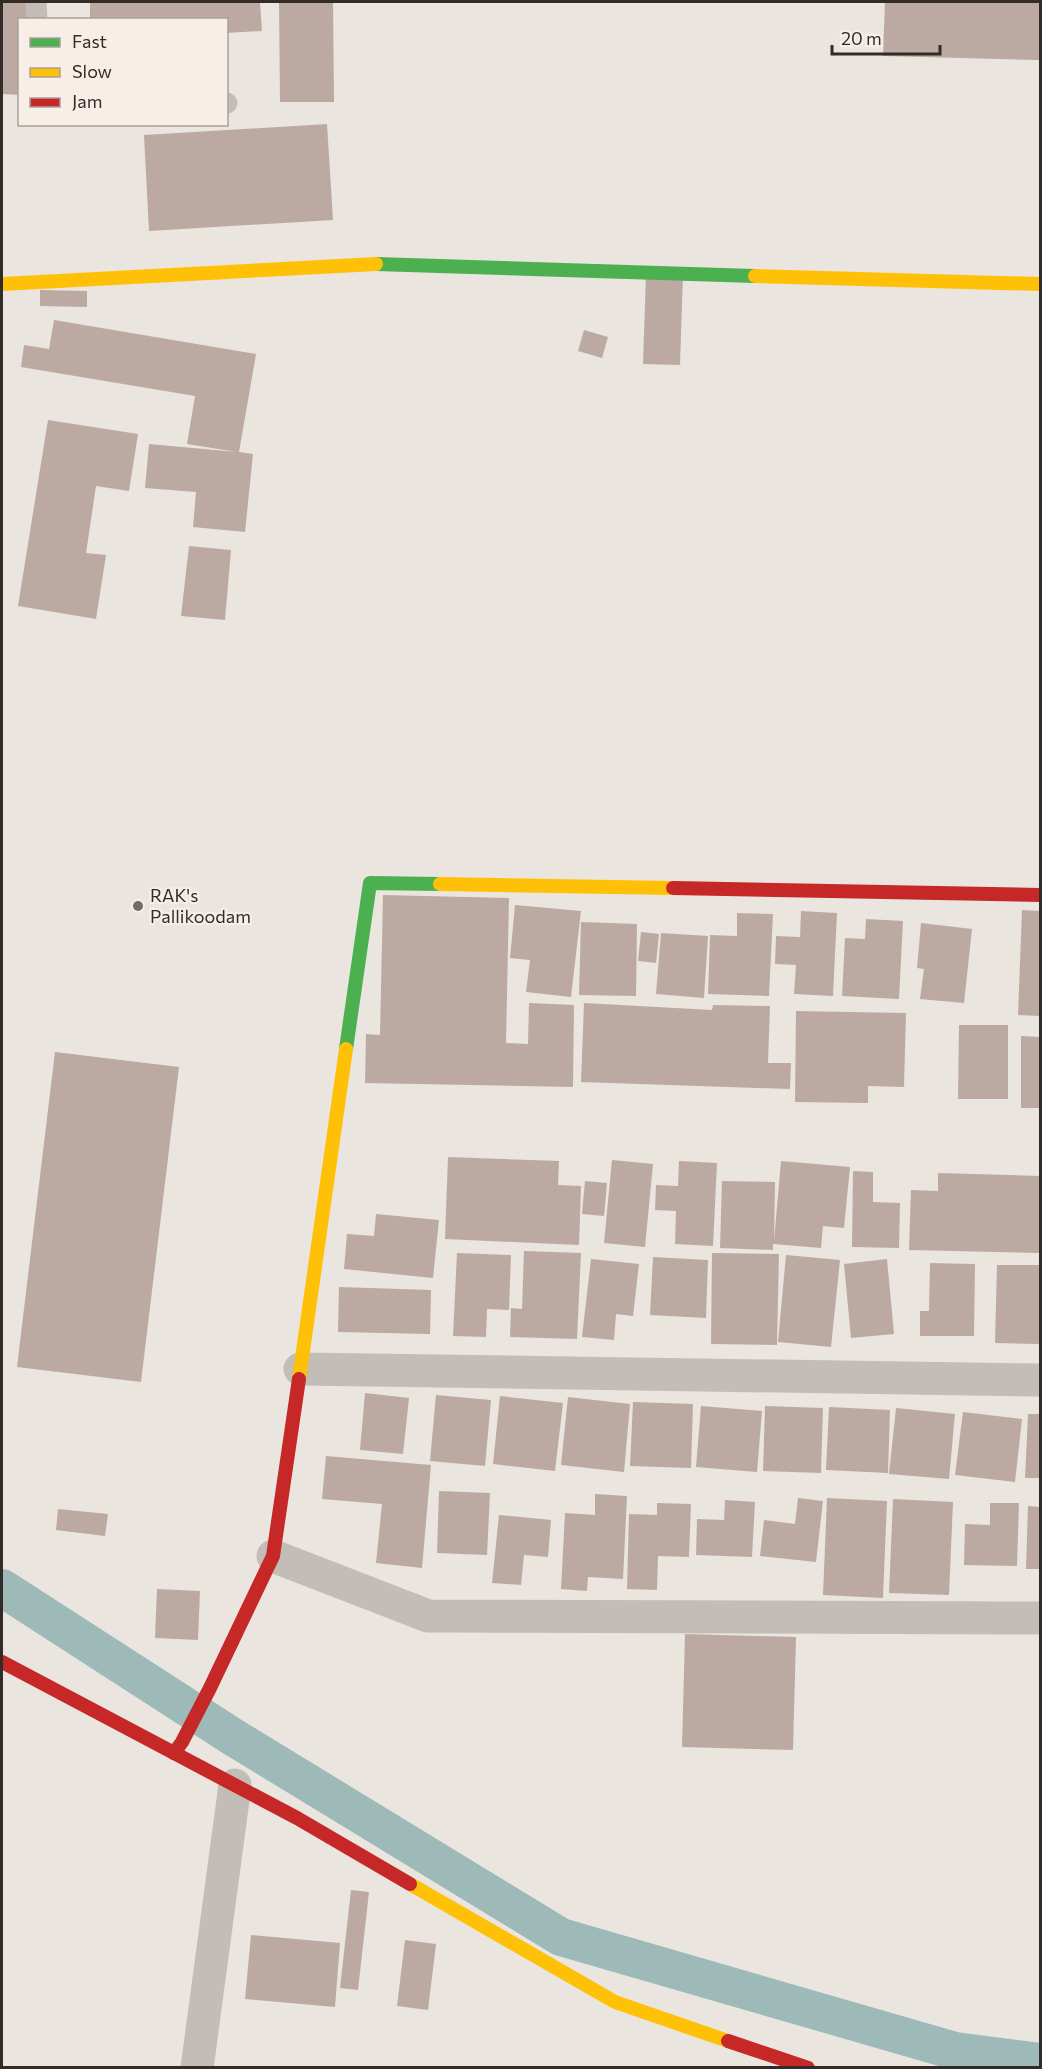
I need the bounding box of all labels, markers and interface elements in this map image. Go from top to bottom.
legend [18,18,228,126]
scale bar [832,18,940,56]
text: 20 m [841,27,882,49]
text: Fast [72,30,107,52]
text: Slow [72,60,112,82]
text: Jam [72,90,102,112]
place label: RAK's Pallikoodam [150,884,251,927]
marker: RAK's Pallikoodam [131,899,145,913]

